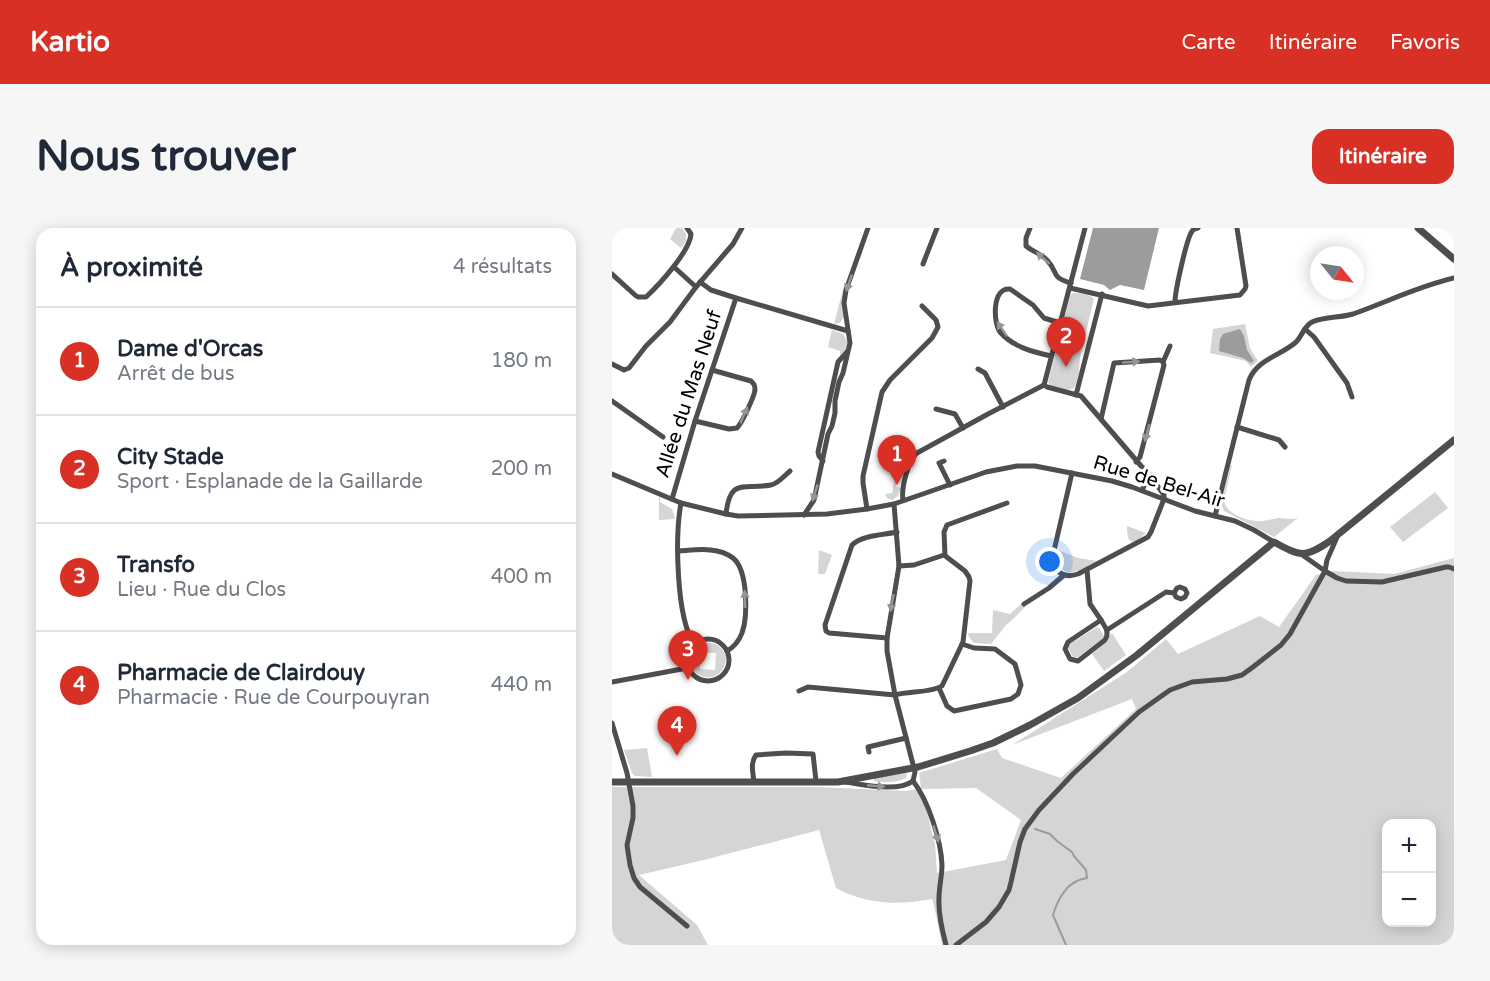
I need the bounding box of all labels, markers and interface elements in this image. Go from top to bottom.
text: Kartio [30,25,110,59]
text: Carte [1182,30,1236,55]
text: Itinéraire [1269,30,1357,55]
text: Favoris [1390,30,1460,55]
button: Itinéraire [1312,129,1454,184]
text: Nous trouver [36,131,296,182]
north arrow [1310,246,1364,300]
text: À proximité [60,252,203,283]
one-way arrow [1035,252,1051,265]
text: 4 résultats [453,255,552,279]
one-way arrow [844,274,853,292]
street label: Allée du Mas Neuf [651,307,728,481]
pin: 2 [1046,318,1086,367]
one-way arrow [996,322,1008,338]
text: Dame d'Orcas [117,336,263,362]
text: 1 [73,349,86,373]
text: 180 m [491,349,552,373]
one-way arrow [1122,357,1141,367]
text: Arrêt de bus [117,362,235,386]
one-way arrow [739,406,749,424]
one-way arrow [1141,424,1151,442]
pin: 1 [878,436,916,485]
text: City Stade [117,444,224,470]
street label: Rue de Bel-Air [1090,451,1228,513]
text: 2 [73,457,86,481]
text: 200 m [491,457,552,481]
text: Sport · Esplanade de la Gaillarde [117,470,423,494]
one-way arrow [810,484,819,502]
your location [1035,547,1064,576]
text: Transfo [117,552,195,578]
text: 3 [73,565,86,589]
text: 400 m [491,565,552,589]
text: Lieu · Rue du Clos [117,578,286,602]
one-way arrow [740,589,749,608]
one-way arrow [888,594,897,613]
pin: 3 [668,630,708,680]
text: Pharmacie de Clairdouy [117,660,365,686]
text: 4 [73,673,86,697]
text: 440 m [491,673,552,697]
text: Pharmacie · Rue de Courpouyran [117,686,430,710]
pin: 4 [658,706,696,756]
one-way arrow [867,781,886,791]
map controls [1382,819,1436,927]
button: + [1382,819,1436,873]
one-way arrow [932,825,941,843]
button: − [1382,873,1436,927]

